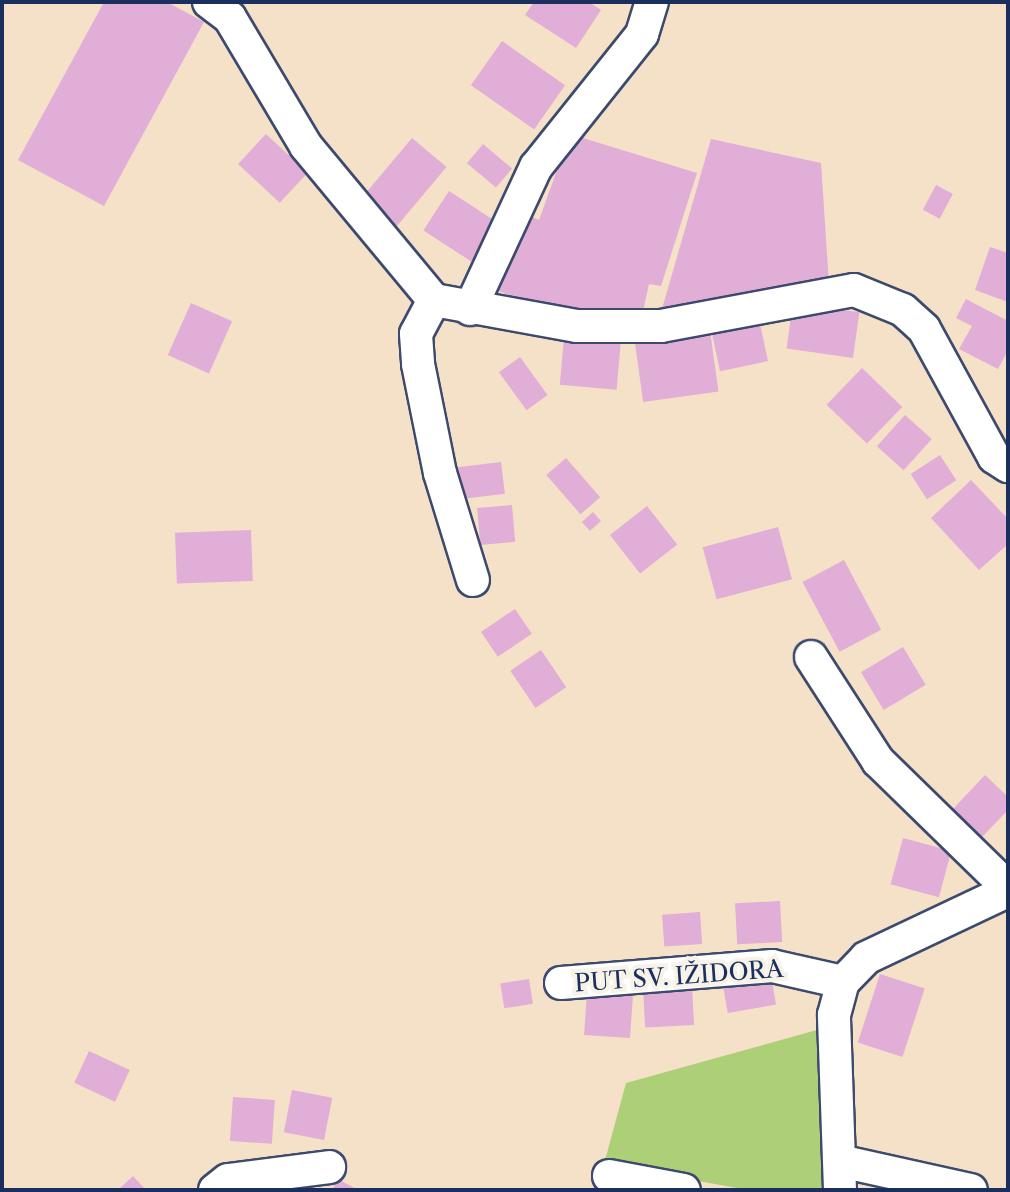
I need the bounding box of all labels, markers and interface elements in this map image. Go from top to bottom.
street label: PUT SV. IŽIDORA [573,954,785,998]

